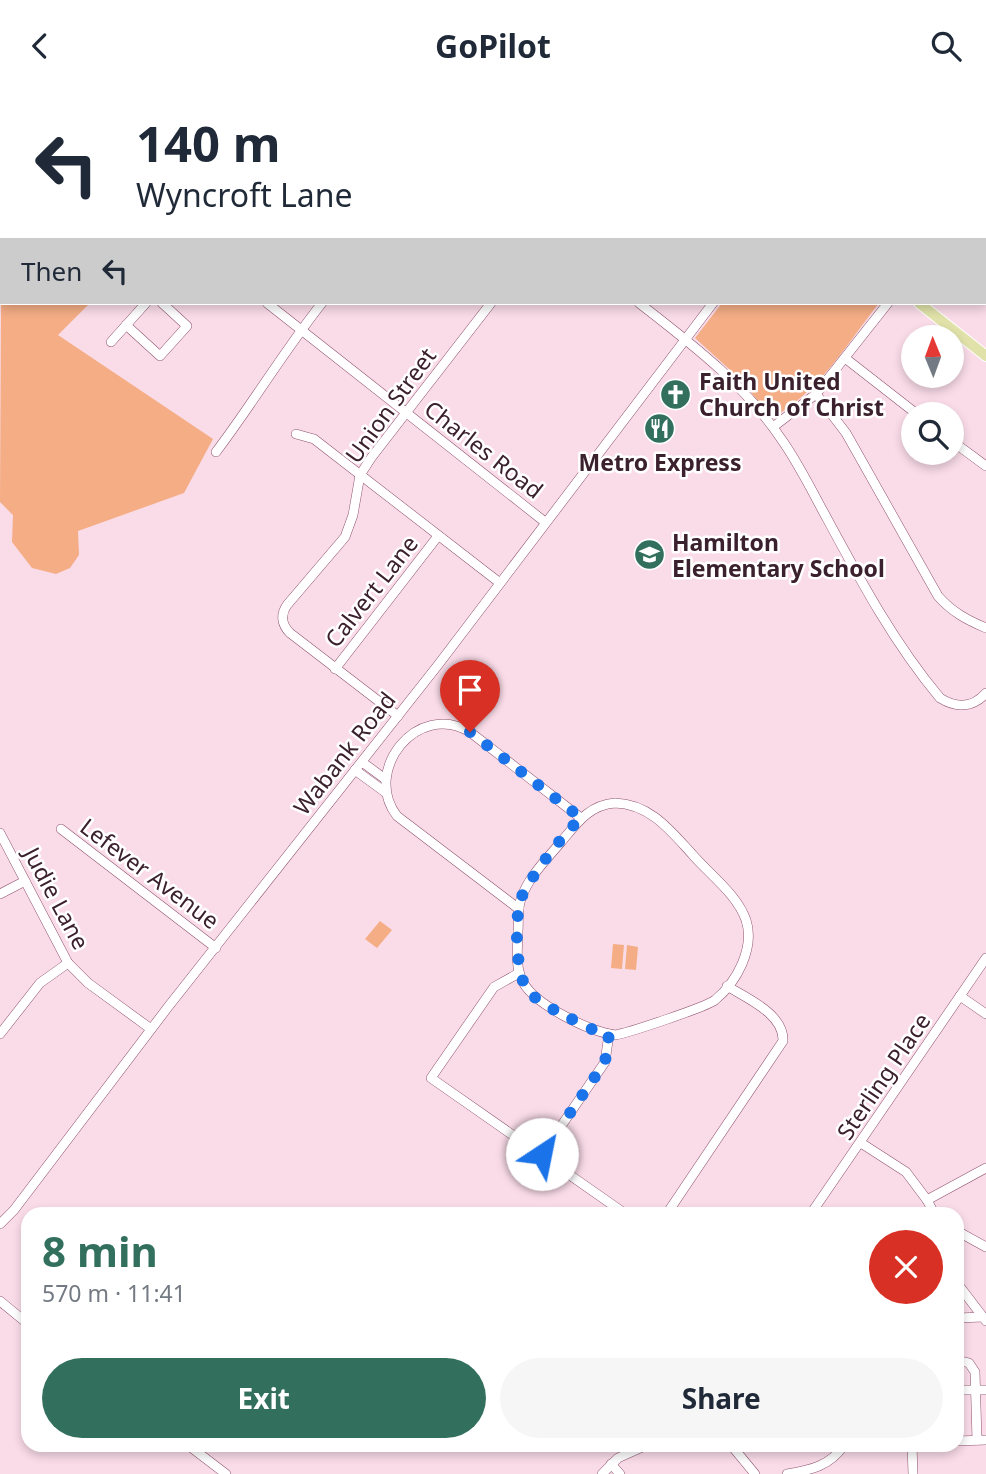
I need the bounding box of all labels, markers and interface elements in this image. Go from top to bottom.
text: GoPilot [435,24,551,67]
icon: back [21,27,59,65]
icon: search [927,27,965,65]
text: 140 m [136,110,281,176]
icon: left [21,119,112,210]
text: Wyncroft Lane [136,173,353,216]
icon: left [96,252,134,290]
text: Then [21,253,82,289]
north arrow [901,325,964,389]
map controls [901,325,964,465]
street label: Union Street [337,341,443,469]
place label: Faith United Church of Christ [699,365,884,423]
church icon: Faith United Church of Christ [659,377,693,411]
street label: Charles Road [418,393,550,505]
button: search [901,402,964,465]
restaurant icon: Metro Express [643,411,677,445]
place label: Metro Express [579,446,741,478]
place label: Hamilton Elementary School [672,526,885,584]
street label: Calvert Lane [317,528,425,654]
school or university icon: Hamilton Elementary School [632,538,666,572]
pin [440,660,500,732]
icon: arrive [451,671,489,709]
street label: Wabank Road [286,685,402,821]
street label: Lefever Avenue [74,810,226,936]
street label: Judie Lane [16,839,97,955]
street label: Sterling Place [829,1006,937,1146]
position arrow [505,1117,579,1191]
text: 8 min [42,1222,158,1279]
button: close [869,1230,943,1304]
text: 570 m · 11:41 [42,1277,186,1309]
button: Exit [42,1358,486,1438]
button: Share [500,1358,943,1438]

